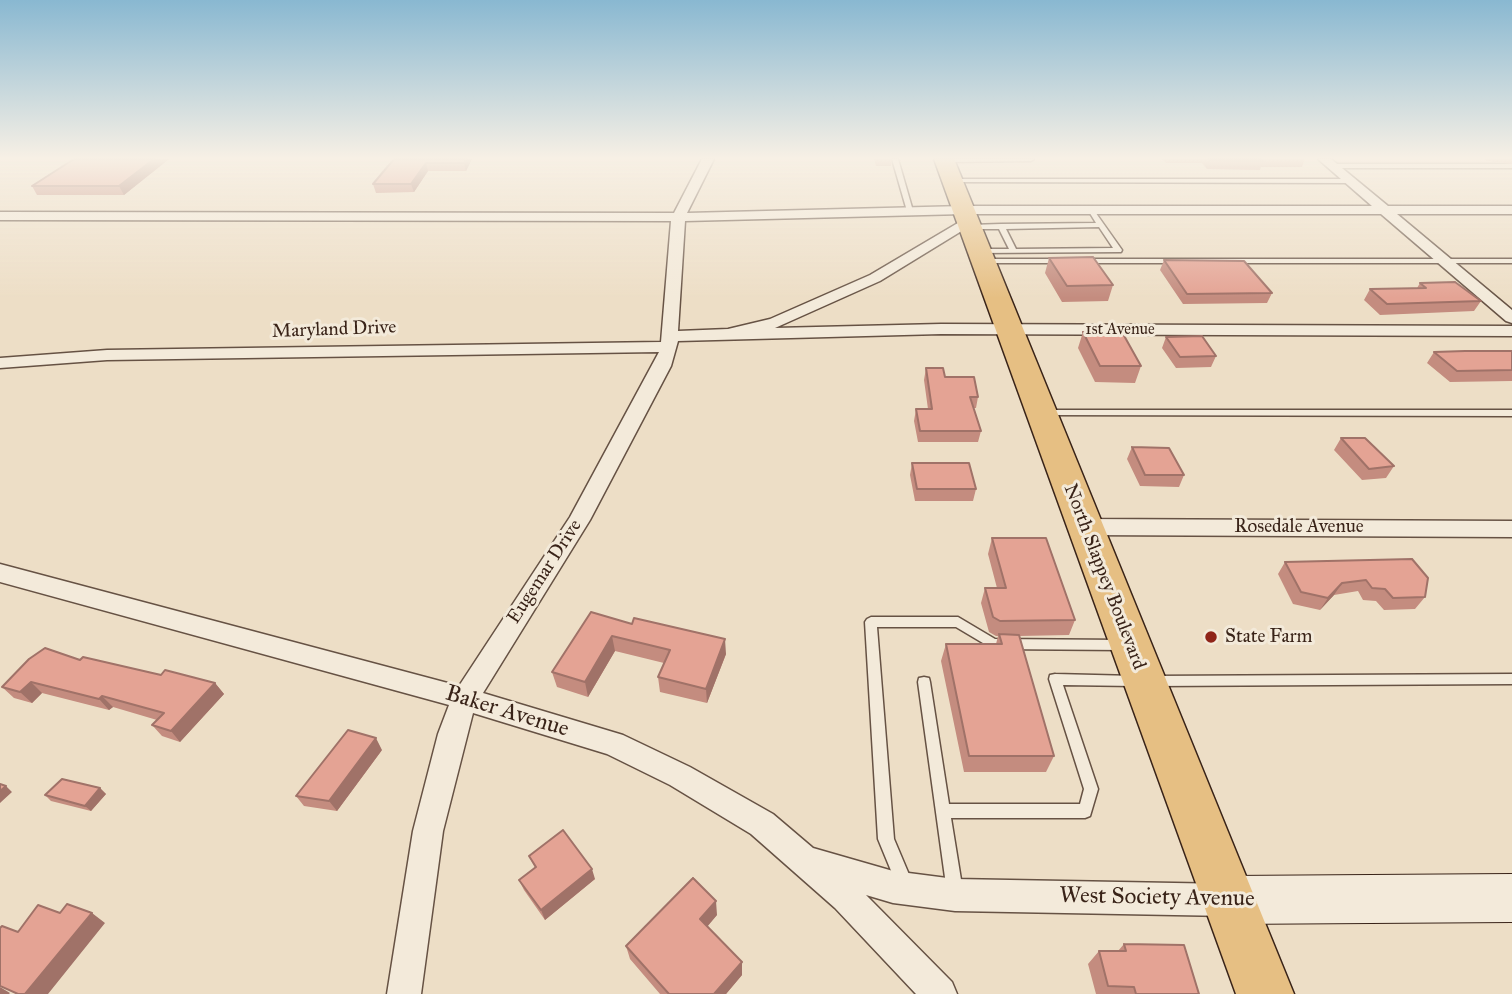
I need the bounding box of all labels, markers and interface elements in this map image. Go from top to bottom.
street label: Maryland Drive [271,316,397,344]
street label: 1st Avenue [1085,320,1155,340]
street label: North Slappey Boulevard [1058,481,1150,673]
street label: Eugemar Drive [503,516,587,628]
street label: Rosedale Avenue [1234,516,1364,538]
place label: State Farm [1225,626,1312,648]
marker: State Farm [1203,629,1219,645]
street label: Baker Avenue [442,680,572,744]
street label: West Society Avenue [1059,882,1255,914]

